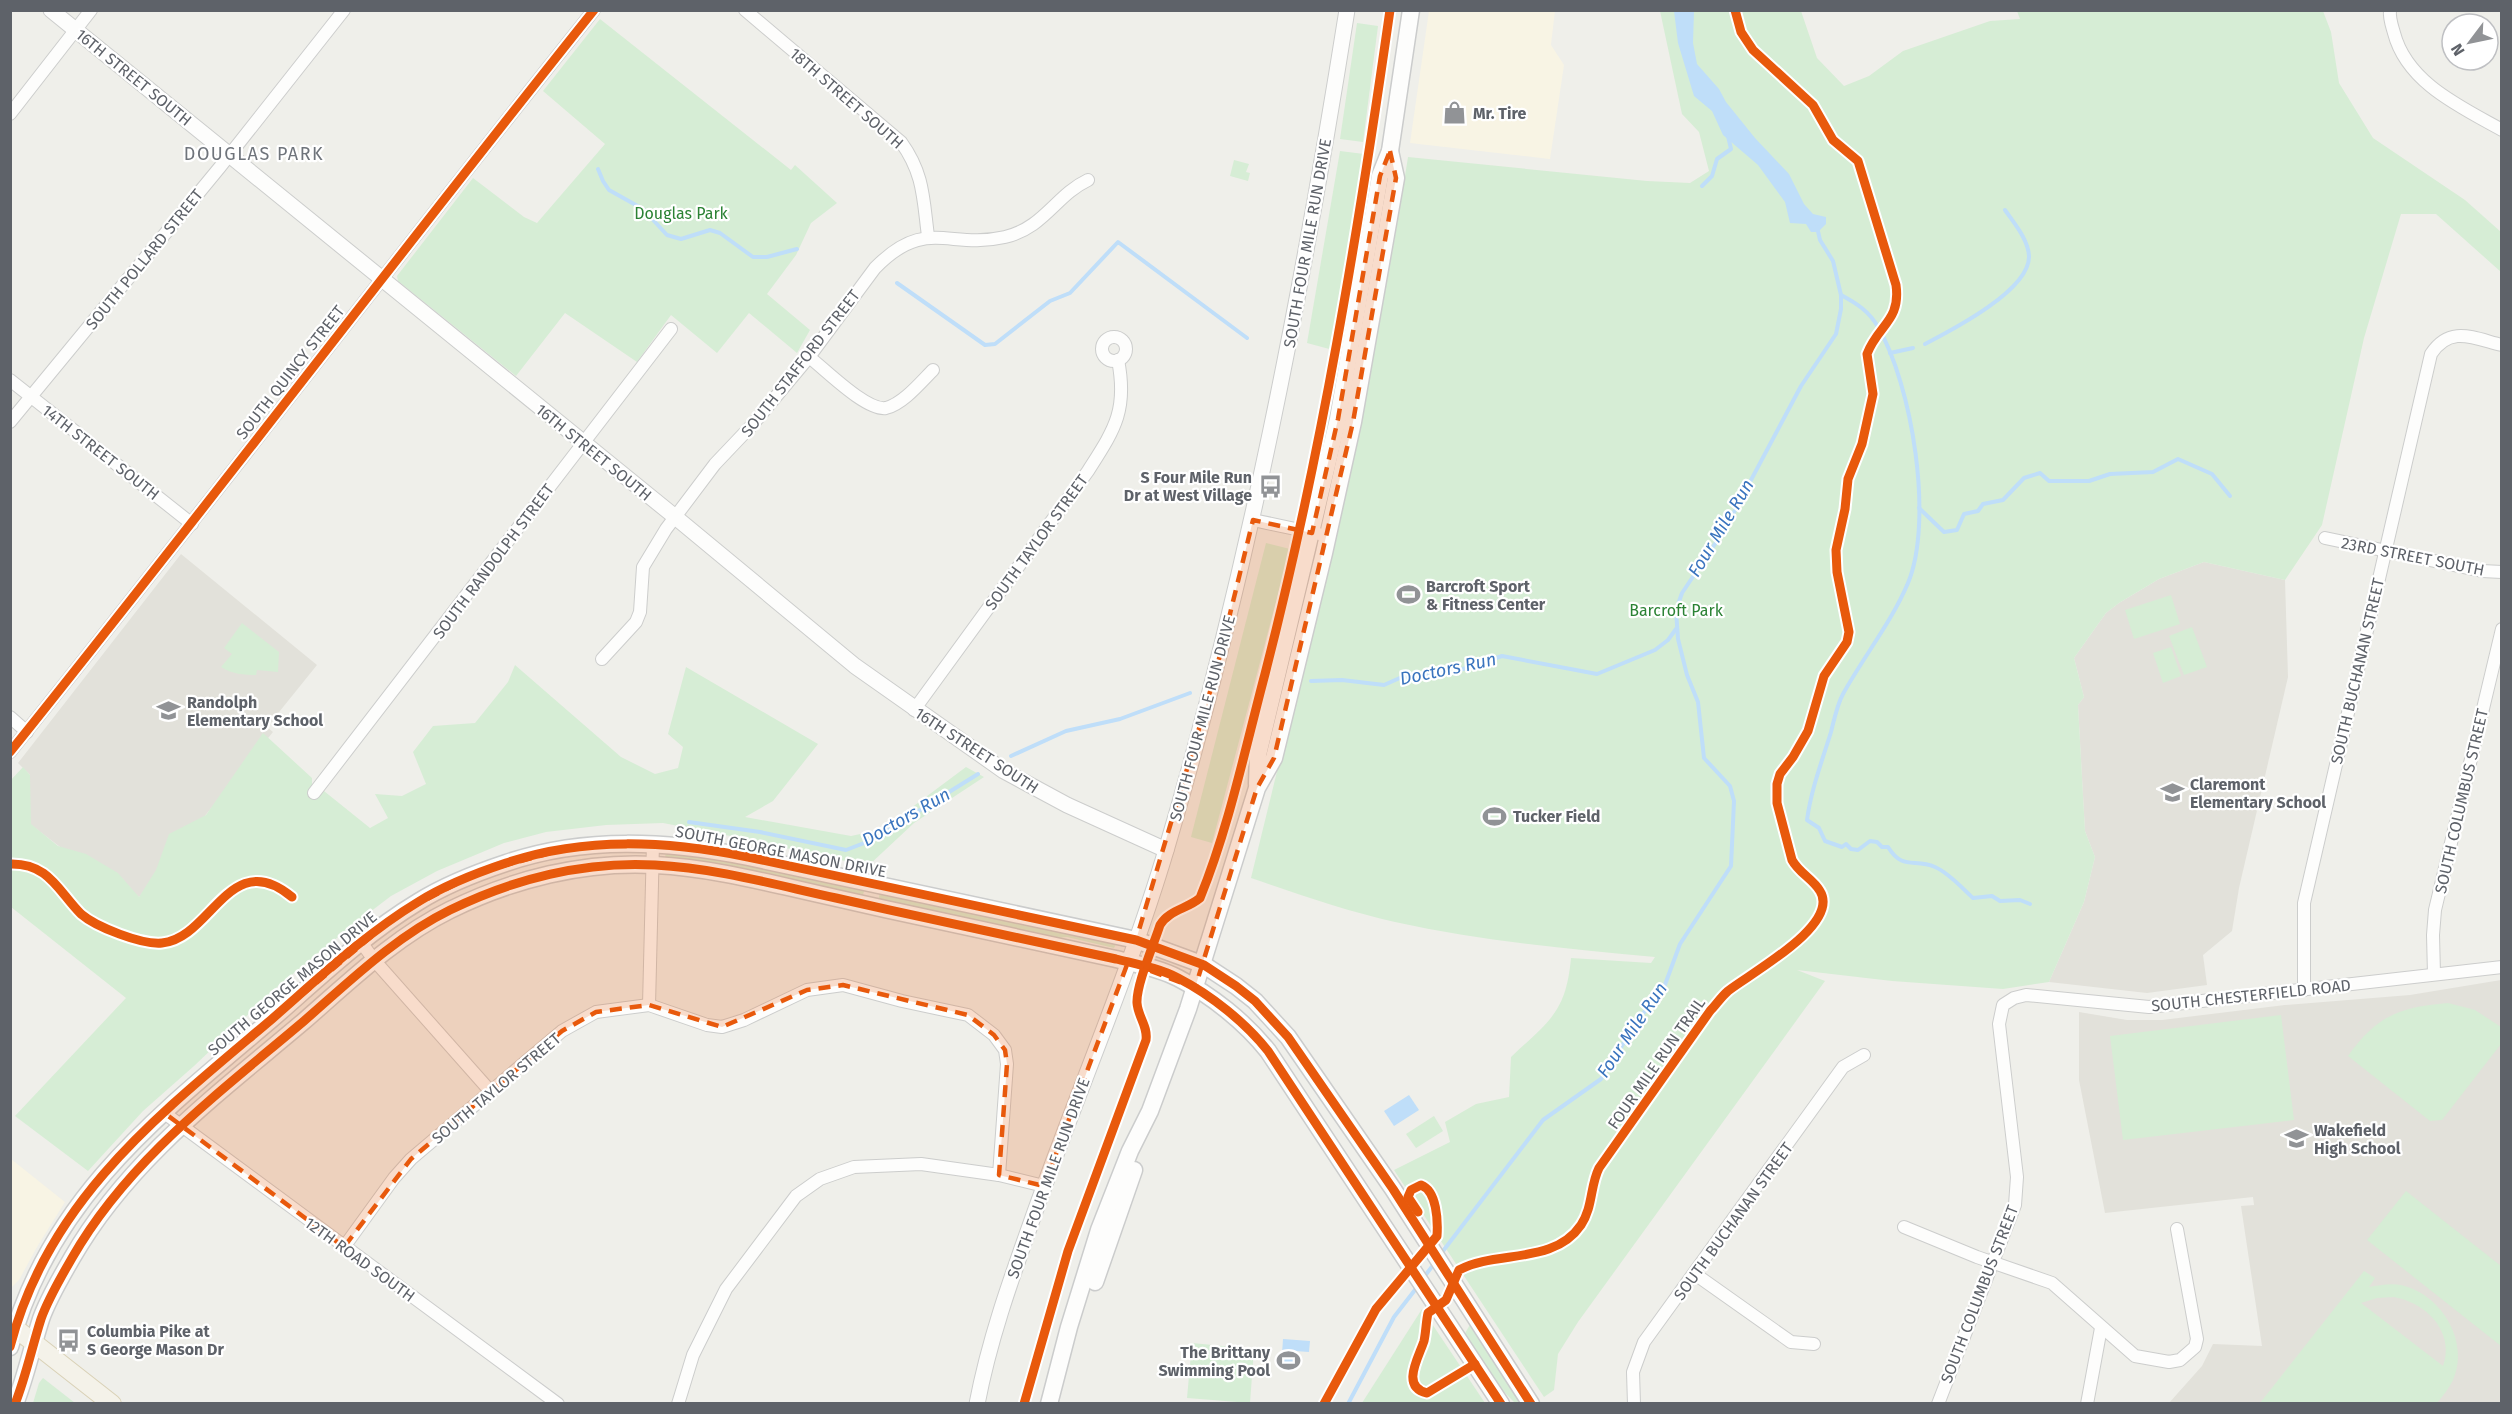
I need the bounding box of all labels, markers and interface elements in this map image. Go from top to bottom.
north arrow [2440,12,2500,72]
street label: 16TH STREET SOUTH [72,25,195,130]
text: N [2447,40,2469,59]
street label: 18TH STREET SOUTH [786,44,907,153]
shop icon: Mr. Tire [1442,100,1468,126]
place label: Mr. Tire [1473,104,1526,123]
street label: SOUTH FOUR MILE RUN DRIVE [1280,137,1335,349]
district label: DOUGLAS PARK [184,143,324,165]
street label: SOUTH POLLARD STREET [82,185,207,333]
park label: Douglas Park [634,204,729,223]
street label: SOUTH STAFFORD STREET [737,285,864,441]
street label: SOUTH QUINCY STREET [232,301,349,443]
street label: 16TH STREET SOUTH [532,400,655,505]
street label: 14TH STREET SOUTH [38,401,163,504]
place label: S Four Mile Run Dr at West Village [1124,468,1252,505]
street label: SOUTH TAYLOR STREET [981,470,1092,614]
bus stop icon: S Four Mile Run Dr at West Village [1257,473,1283,499]
water label: Four Mile Run [1683,475,1759,581]
street label: SOUTH RANDOLPH STREET [429,480,558,643]
street label: 23RD STREET SOUTH [2340,533,2486,580]
street label: SOUTH BUCHANAN STREET [2327,576,2388,766]
place label: Barcroft Sport & Fitness Center [1426,577,1546,614]
sports icon: Barcroft Sport & Fitness Center [1395,582,1421,608]
park label: Barcroft Park [1629,601,1724,620]
street label: SOUTH FOUR MILE RUN DRIVE [1166,613,1239,823]
water label: Doctors Run [1398,648,1498,690]
place label: Randolph Elementary School [187,693,323,730]
school or university icon: Randolph Elementary School [156,698,182,724]
street label: 16TH STREET SOUTH [911,703,1042,797]
street label: SOUTH COLUMBUS STREET [2431,706,2492,895]
place label: Claremont Elementary School [2190,775,2326,812]
school or university icon: Claremont Elementary School [2159,780,2185,806]
water label: Doctors Run [858,783,954,851]
sports icon: Tucker Field [1482,803,1508,829]
place label: Tucker Field [1513,807,1600,826]
street label: SOUTH GEORGE MASON DRIVE [674,822,888,881]
street label: SOUTH GEORGE MASON DRIVE [204,907,381,1060]
street label: SOUTH CHESTERFIELD ROAD [2150,976,2352,1015]
water label: Four Mile Run [1592,978,1672,1082]
street label: FOUR MILE RUN TRAIL [1604,994,1709,1133]
street label: SOUTH TAYLOR STREET [428,1028,565,1148]
street label: SOUTH FOUR MILE RUN DRIVE [1003,1075,1094,1281]
place label: Wakefield High School [2314,1121,2401,1158]
school or university icon: Wakefield High School [2283,1126,2309,1152]
street label: SOUTH BUCHANAN STREET [1670,1138,1797,1304]
street label: SOUTH COLUMBUS STREET [1937,1202,2022,1386]
street label: 12TH ROAD SOUTH [301,1213,419,1306]
place label: Columbia Pike at S George Mason Dr [87,1322,224,1359]
bus stop icon: Columbia Pike at S George Mason Dr [56,1327,82,1353]
place label: The Brittany Swimming Pool [1158,1343,1271,1380]
sports icon: The Brittany Swimming Pool [1275,1348,1301,1374]

